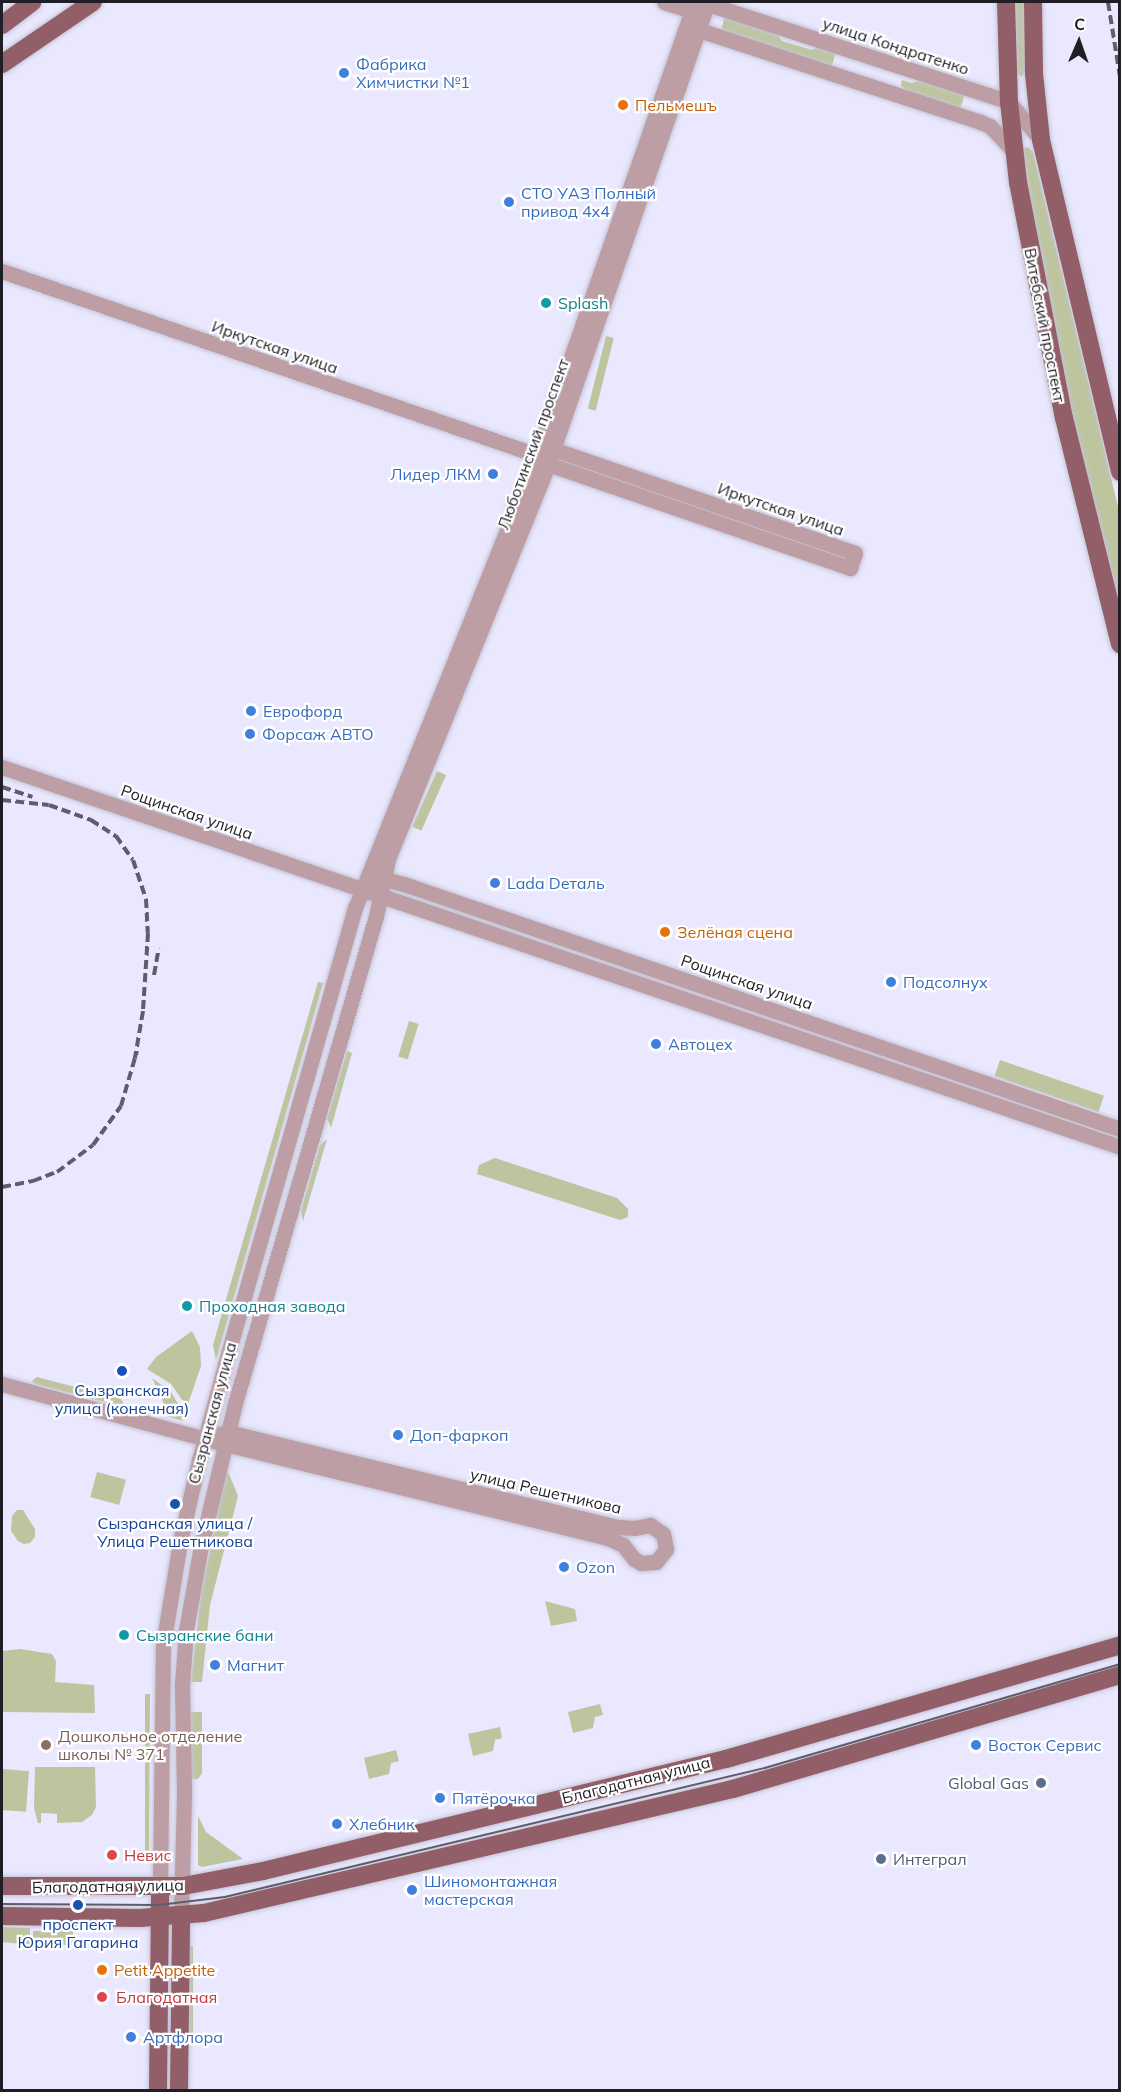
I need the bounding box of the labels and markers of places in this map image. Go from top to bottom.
place label: Фабрика Химчистки №1 [356,54,470,92]
marker: Фабрика Химчистки №1 [337,66,351,80]
place label: Пельмешъ [635,95,717,115]
marker: Пельмешъ [616,98,630,112]
place label: СТО УАЗ Полный привод 4х4 [521,183,656,221]
marker: СТО УАЗ Полный привод 4х4 [502,195,516,209]
place label: Splash [558,293,608,313]
marker: Splash [539,296,553,310]
place label: Лидер ЛКМ [390,464,481,484]
marker: Лидер ЛКМ [486,467,500,481]
place label: Еврофорд [263,701,342,721]
marker: Еврофорд [244,704,258,718]
place label: Форсаж АВТО [262,724,374,744]
marker: Форсаж АВТО [243,727,257,741]
place label: Lada Dеталь [507,873,605,893]
marker: Lada Dеталь [488,876,502,890]
place label: Зелёная сцена [677,922,793,942]
marker: Зелёная сцена [658,925,672,939]
place label: Подсолнух [903,972,988,992]
marker: Подсолнух [884,975,898,989]
place label: Автоцех [668,1034,733,1054]
marker: Автоцех [649,1037,663,1051]
place label: Проходная завода [199,1296,346,1316]
marker: Проходная завода [180,1299,194,1313]
marker: Сызранская улица (конечная) [115,1364,129,1378]
place label: Сызранская улица (конечная) [55,1380,189,1418]
place label: Доп-фаркоп [410,1425,509,1445]
marker: Доп-фаркоп [391,1428,405,1442]
marker: Сызранская улица / Улица Решетникова [168,1497,182,1511]
place label: Сызранская улица / Улица Решетникова [97,1513,253,1551]
place label: Ozon [576,1557,615,1577]
marker: Ozon [557,1560,571,1574]
place label: Сызранские бани [136,1625,273,1645]
marker: Сызранские бани [117,1628,131,1642]
place label: Магнит [227,1655,284,1675]
marker: Магнит [208,1658,222,1672]
place label: Дошкольное отделение школы № 371 [58,1726,242,1764]
place label: Восток Сервис [988,1735,1102,1755]
marker: Дошкольное отделение школы № 371 [39,1738,53,1752]
marker: Восток Сервис [969,1738,983,1752]
place label: Global Gas [948,1773,1029,1793]
marker: Global Gas [1034,1776,1048,1790]
place label: Пятёрочка [452,1788,536,1808]
marker: Пятёрочка [433,1791,447,1805]
place label: Хлебник [349,1814,415,1834]
marker: Хлебник [330,1817,344,1831]
place label: Невис [124,1845,172,1865]
marker: Невис [105,1848,119,1862]
place label: Интеграл [893,1849,967,1869]
marker: Интеграл [874,1852,888,1866]
place label: Шиномонтажная мастерская [424,1871,557,1909]
marker: Шиномонтажная мастерская [405,1883,419,1897]
marker: проспект Юрия Гагарина [71,1898,85,1912]
place label: проспект Юрия Гагарина [18,1914,138,1952]
place label: Petit Appetite [114,1960,215,1980]
marker: Petit Appetite [95,1963,109,1977]
place label: Благодатная [116,1987,217,2007]
marker: Благодатная [93,1988,111,2006]
place label: Артфлора [143,2027,223,2047]
marker: Артфлора [124,2030,138,2044]

